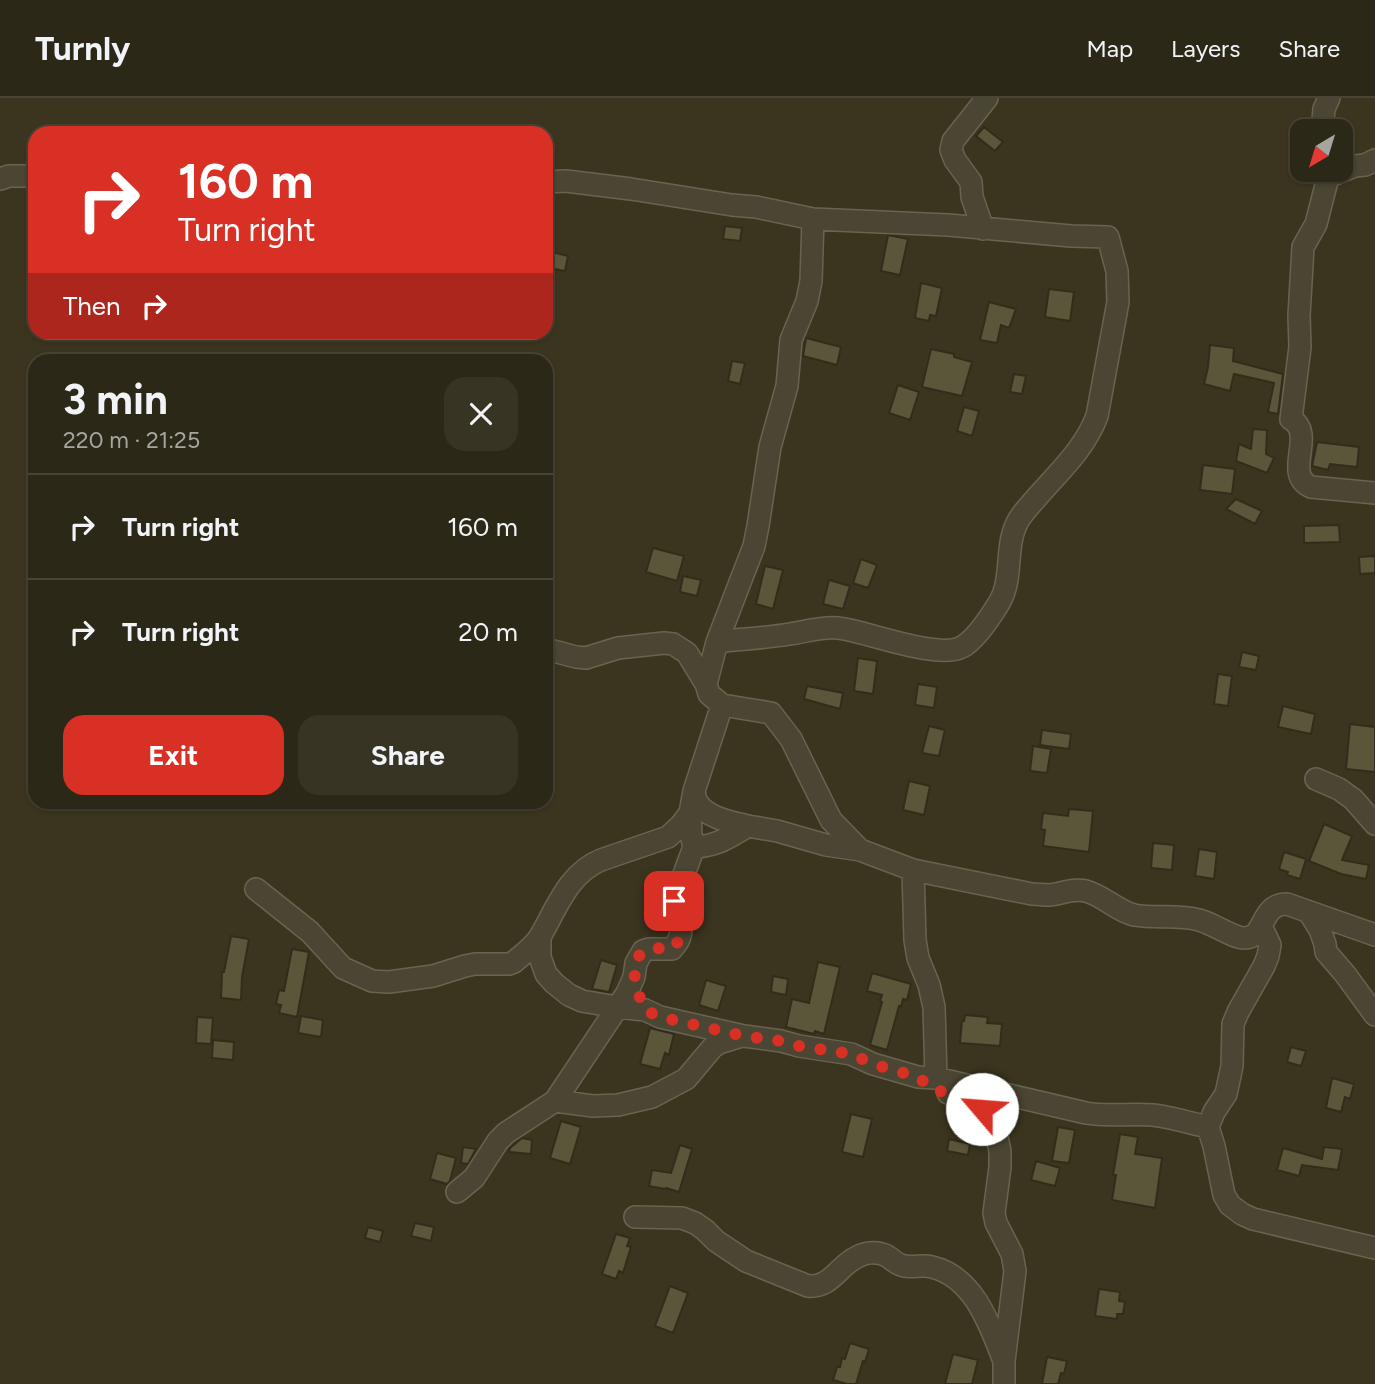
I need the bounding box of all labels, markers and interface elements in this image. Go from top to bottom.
text: Turnly [35,29,130,68]
text: Map [1086,34,1133,63]
text: Layers [1171,34,1240,63]
text: Share [1278,34,1340,63]
north arrow [1290,119,1353,182]
map controls [1290,119,1353,182]
text: 160 m [178,151,313,210]
icon: right [63,154,154,245]
text: Turn right [178,211,316,249]
icon: right [135,287,173,325]
text: Then [63,290,121,322]
text: 3 min [63,374,168,425]
button: close [444,377,518,451]
text: 220 m · 21:25 [63,426,200,454]
icon: right [63,508,101,546]
text: Turn right [122,511,239,543]
text: 160 m [447,511,518,543]
icon: right [63,613,101,651]
text: Turn right [122,616,239,648]
text: 20 m [458,616,518,648]
button: Exit [63,715,284,795]
button: Share [298,715,518,795]
pin [644,871,704,931]
icon: arrive [655,882,693,920]
position arrow [945,1072,1019,1146]

